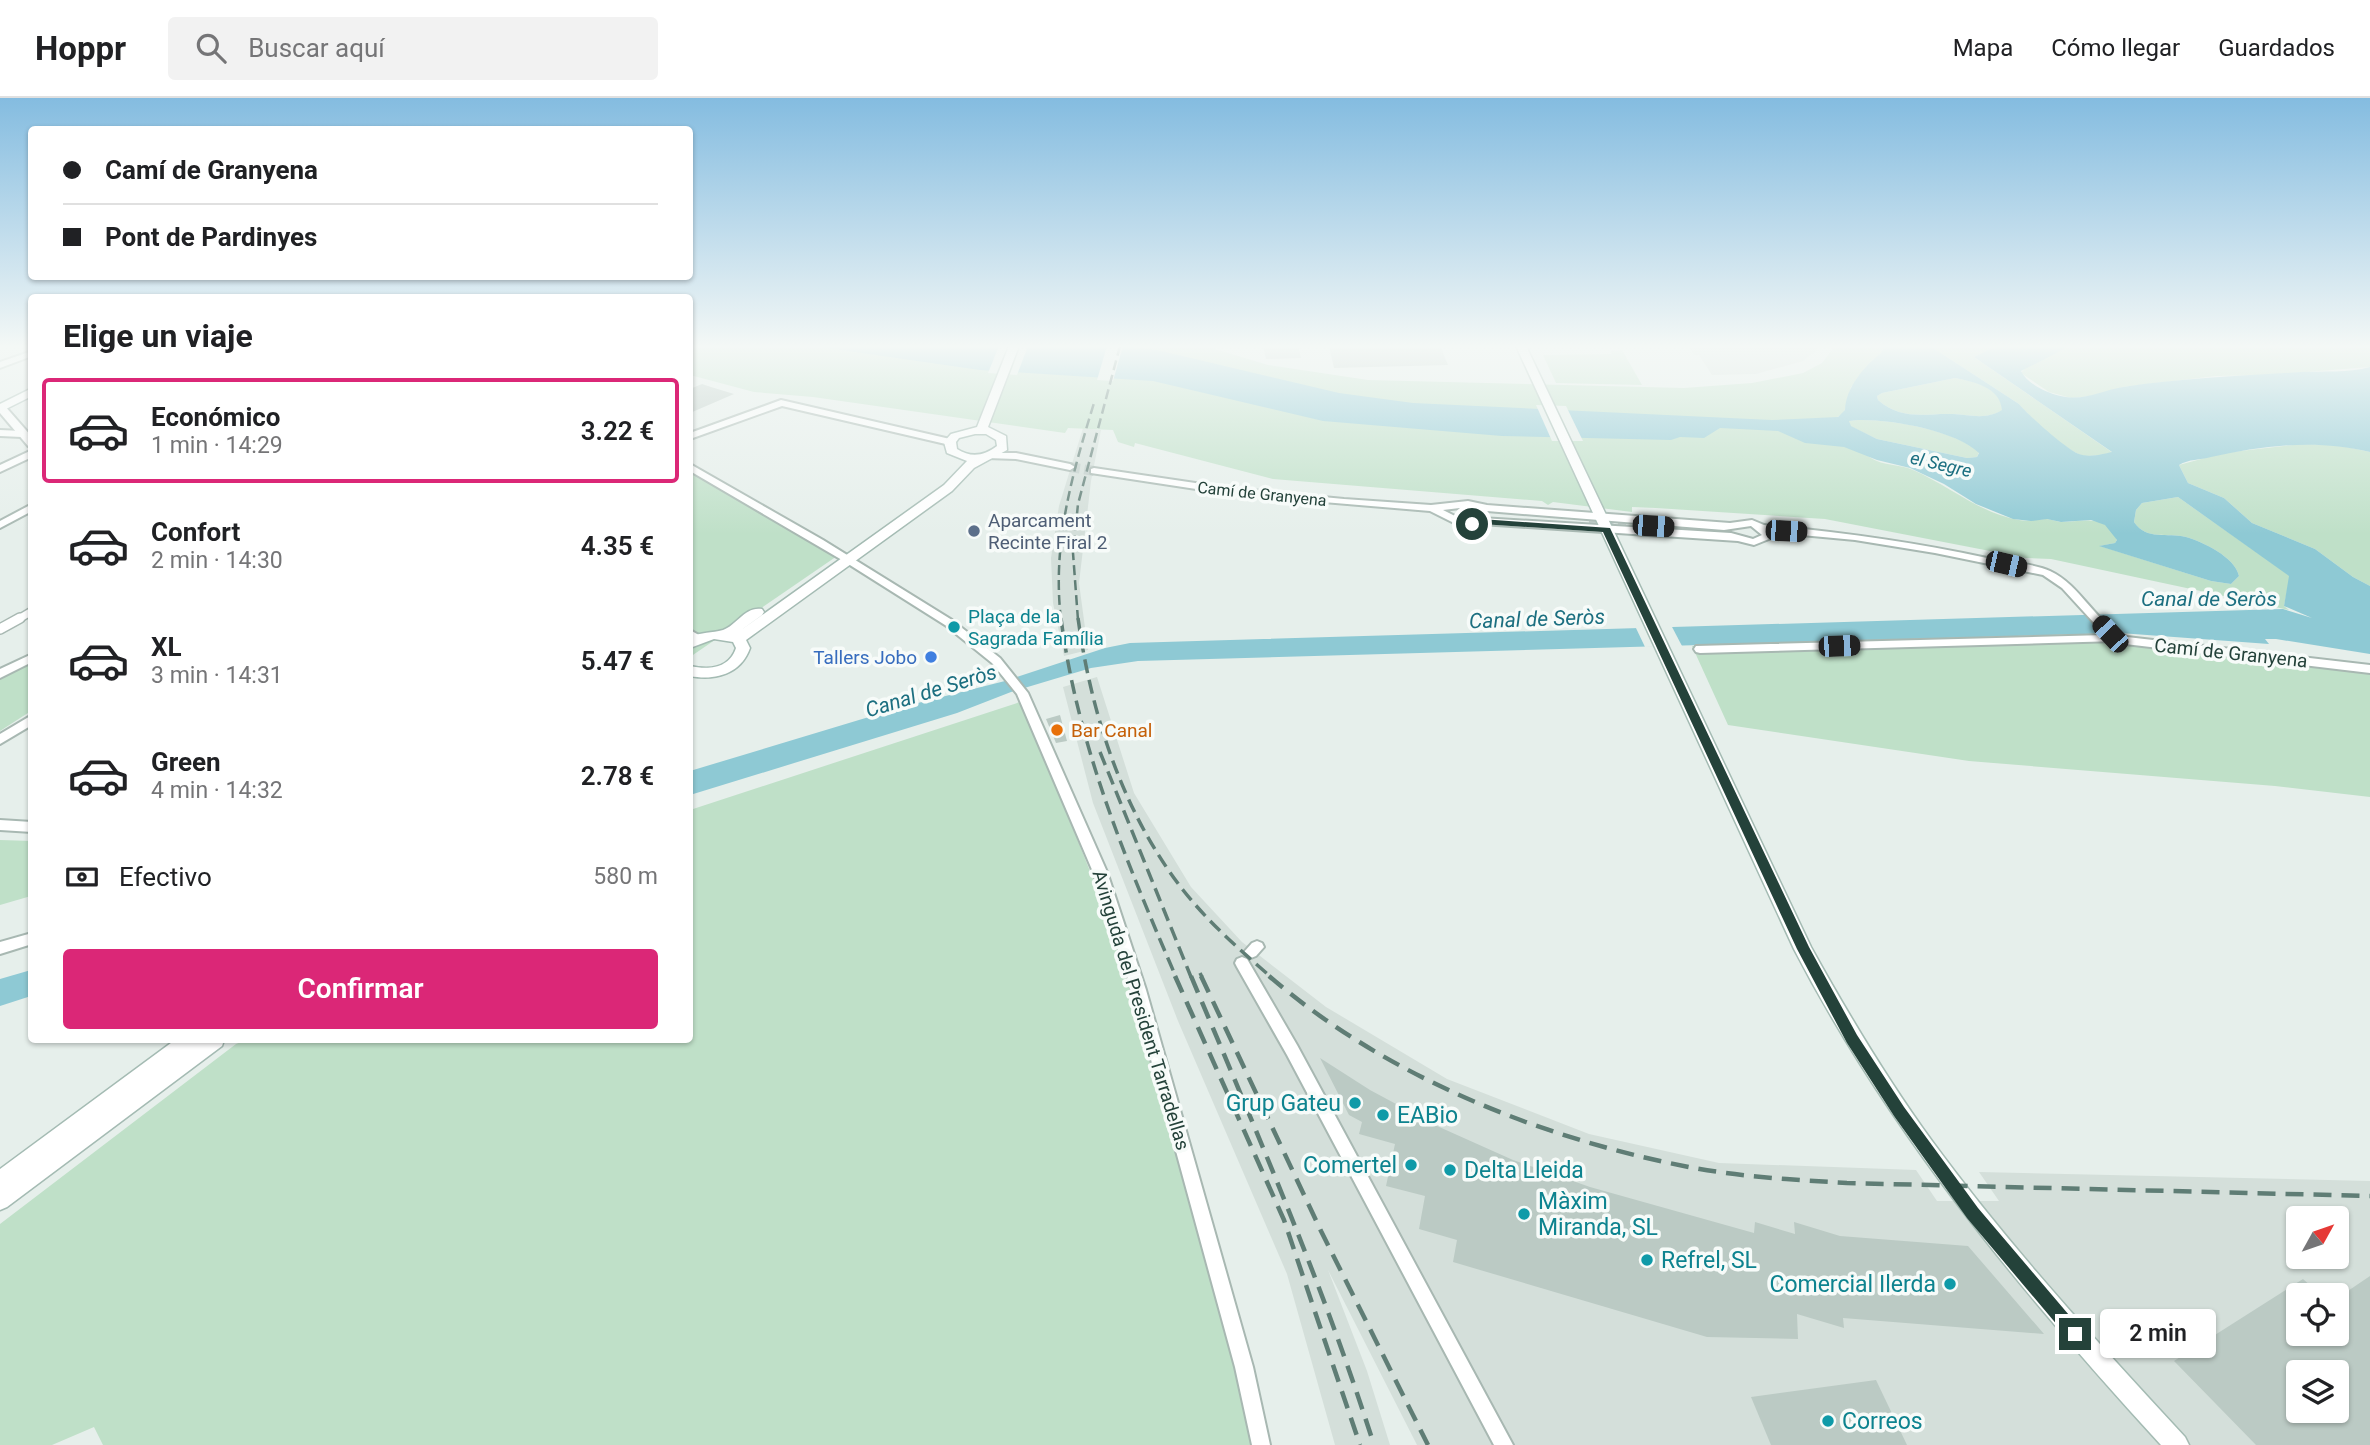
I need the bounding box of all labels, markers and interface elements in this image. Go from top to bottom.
search box [168,17,658,80]
text: Hoppr [35,29,126,68]
icon: search [192,29,230,67]
text: Buscar aquí [248,33,385,63]
text: Mapa [1953,34,2013,62]
text: Cómo llegar [2051,34,2180,62]
text: Guardados [2218,34,2335,62]
text: Camí de Granyena [105,155,318,185]
text: Pont de Pardinyes [105,222,317,252]
text: Elige un viaje [63,317,253,355]
icon: car [67,399,130,462]
text: Económico [151,402,280,432]
text: 3.22 € [581,416,654,446]
text: 1 min · 14:29 [151,432,283,459]
water label: el Segre [1908,447,1974,481]
street label: Camí de Granyena [1197,478,1327,510]
route start [1456,508,1488,540]
place label: Aparcament Recinte Firal 2 [988,509,1107,554]
icon: car [67,514,130,577]
car [1632,514,1675,538]
text: Confort [151,517,240,547]
car [1765,519,1808,543]
marker: Aparcament Recinte Firal 2 [966,523,982,539]
text: 4.35 € [581,531,654,561]
text: 2 min · 14:30 [151,547,283,574]
car [1984,549,2029,579]
water label: Canal de Seròs [2141,587,2277,611]
place label: Plaça de la Sagrada Família [968,605,1104,650]
water label: Canal de Seròs [1469,605,1605,633]
car [2088,611,2133,657]
marker: Plaça de la Sagrada Família [946,619,962,635]
icon: car [67,629,130,692]
text: XL [151,632,182,662]
street label: Camí de Granyena [2153,634,2309,672]
car [1818,635,1861,657]
text: 5.47 € [581,646,654,676]
place label: Tallers Jobo [813,646,917,669]
marker: Tallers Jobo [923,649,939,665]
water label: Canal de Seròs [862,660,1000,722]
text: 3 min · 14:31 [151,662,283,689]
place label: Bar Canal [1071,719,1152,742]
marker: Bar Canal [1049,722,1065,738]
icon: car [67,744,130,807]
text: Green [151,747,221,777]
text: 2.78 € [581,761,654,791]
text: 4 min · 14:32 [151,777,283,804]
icon: cash [63,858,101,896]
text: Efectivo [119,862,212,892]
text: 580 m [593,863,658,890]
street label: Avinguda del President Tarradellas [1087,867,1195,1153]
button: Confirmar [63,949,658,1029]
place label: Grup Gateu [1226,1090,1341,1117]
marker: Grup Gateu [1347,1095,1363,1111]
place label: EABio [1397,1102,1458,1129]
marker: EABio [1375,1107,1391,1123]
place label: Comertel [1303,1152,1397,1179]
marker: Comertel [1403,1157,1419,1173]
place label: Delta Lleida [1464,1157,1584,1184]
marker: Delta Lleida [1442,1162,1458,1178]
place label: Màxim Miranda, SL [1538,1188,1658,1241]
marker: Màxim Miranda, SL [1516,1206,1532,1222]
north arrow [2286,1206,2348,1269]
map controls [2286,1206,2349,1423]
place label: Refrel, SL [1661,1247,1757,1274]
marker: Refrel, SL [1639,1252,1655,1268]
place label: Comercial Ilerda [1769,1271,1936,1298]
marker: Comercial Ilerda [1942,1276,1958,1292]
button: locate [2286,1283,2349,1346]
callout: 2 min [2100,1310,2215,1358]
route end [2059,1318,2091,1350]
text: 2 min [2129,1320,2187,1347]
button: layers [2286,1360,2349,1423]
place label: Correos [1842,1408,1923,1435]
marker: Correos [1820,1413,1836,1429]

